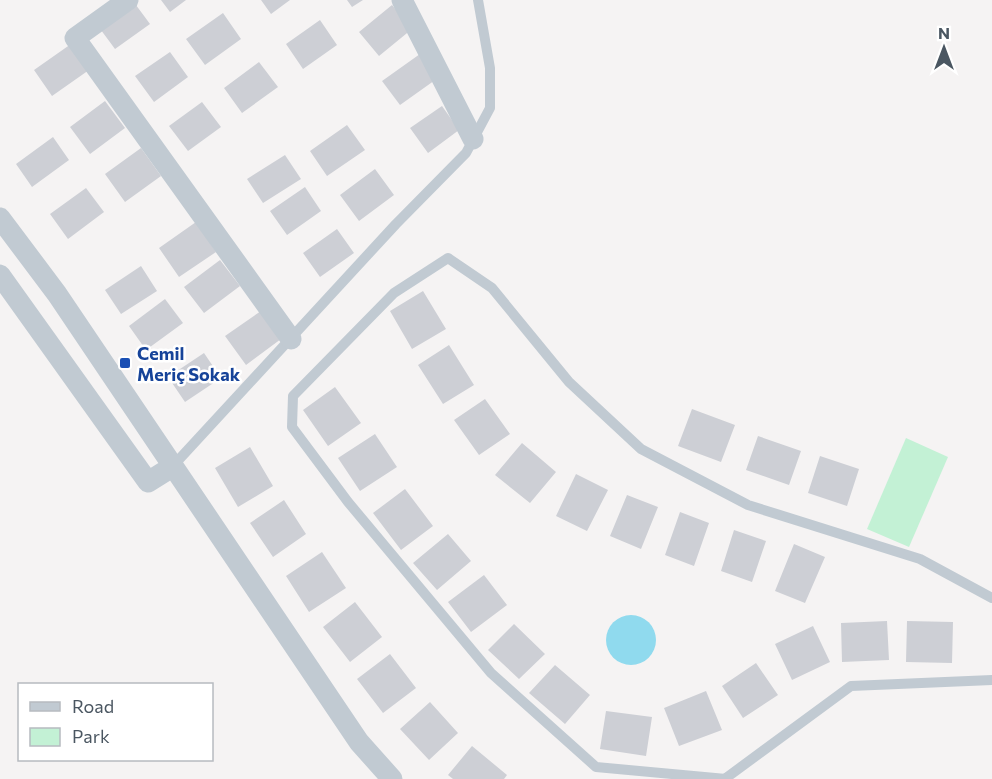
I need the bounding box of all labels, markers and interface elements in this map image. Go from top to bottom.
north arrow [914,18,974,78]
text: N [938,23,950,42]
place label: Cemil Meriç Sokak [137,342,241,385]
marker: Cemil Meriç Sokak [118,356,132,370]
legend [18,683,213,761]
text: Road [72,695,114,717]
text: Park [72,725,110,747]

